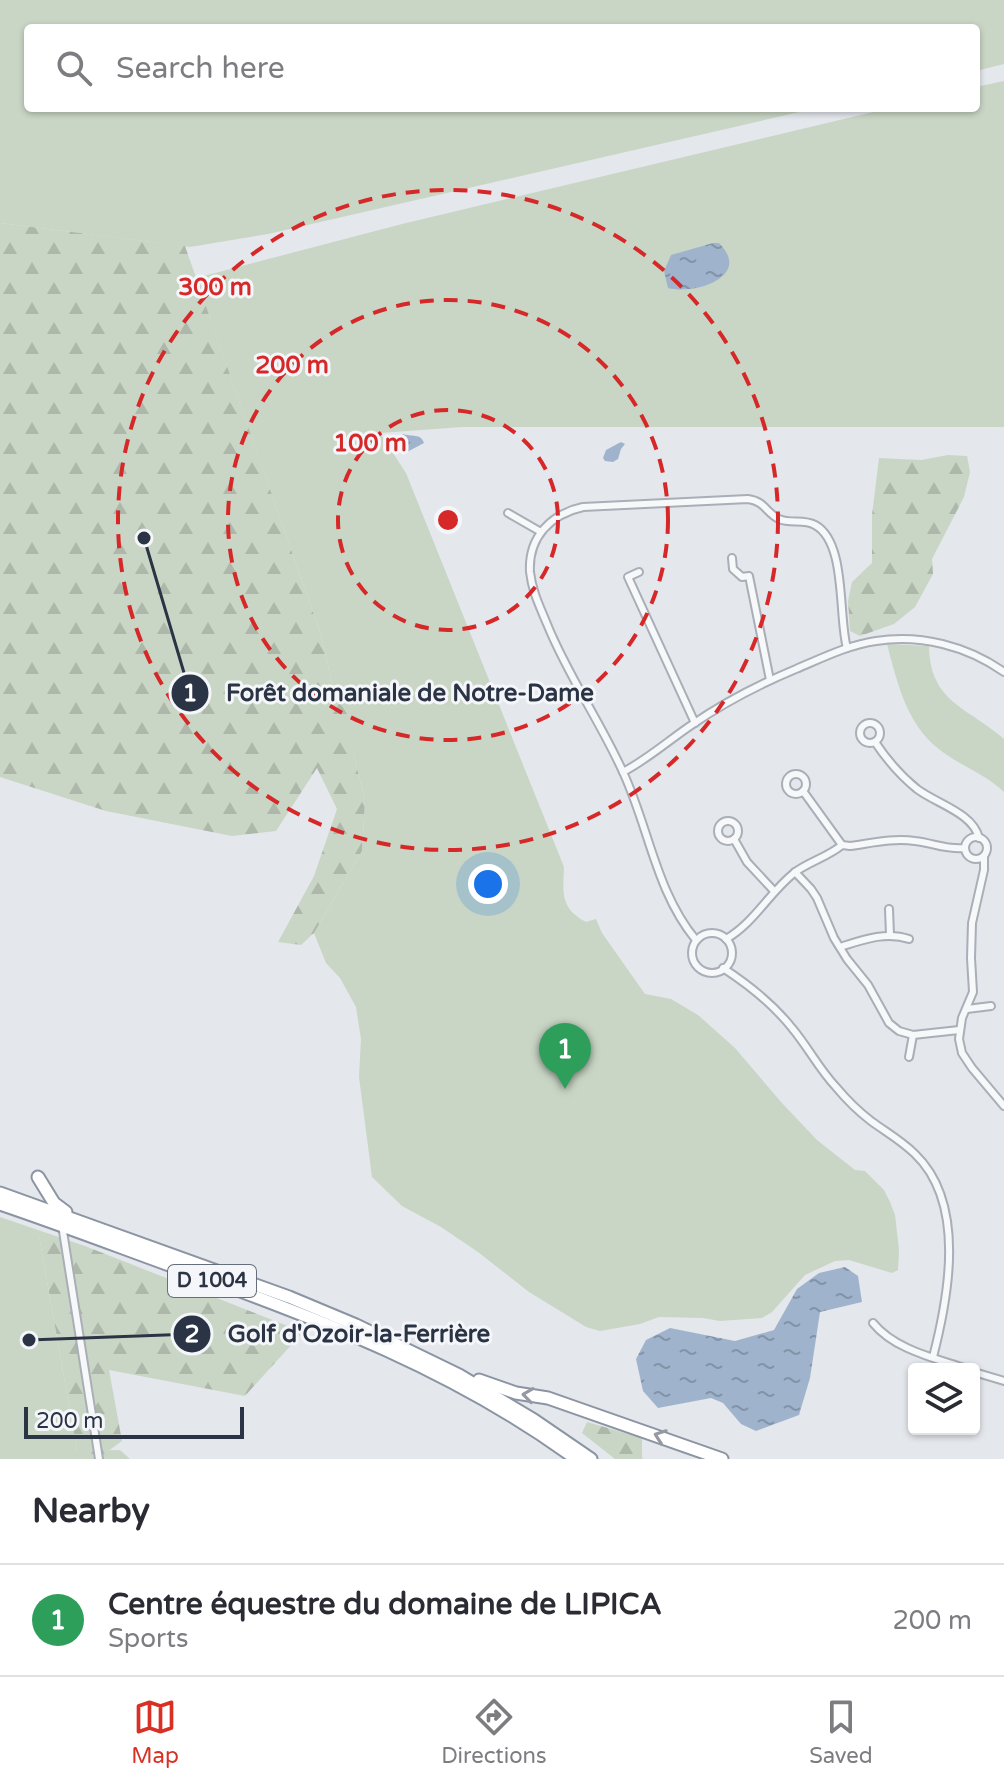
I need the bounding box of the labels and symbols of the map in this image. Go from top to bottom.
text: 300 m [178,273,252,302]
text: 200 m [255,351,329,380]
text: 100 m [333,429,407,458]
centre of rings [434,506,462,534]
callout: Forêt domaniale de Notre-Dame [170,669,610,717]
text: 1 [182,679,198,708]
text: Forêt domaniale de Notre-Dame [226,679,594,708]
your location [468,864,508,904]
pin: 1 [539,1023,591,1089]
road number: D 1004 [168,1265,256,1297]
callout: Golf d'Ozoir-la-Ferrière [172,1310,506,1358]
text: 2 [184,1320,200,1349]
text: Golf d'Ozoir-la-Ferrière [228,1320,491,1349]
one-way arrow [521,1387,535,1404]
scale bar [24,1403,244,1439]
one-way arrow [653,1430,667,1446]

